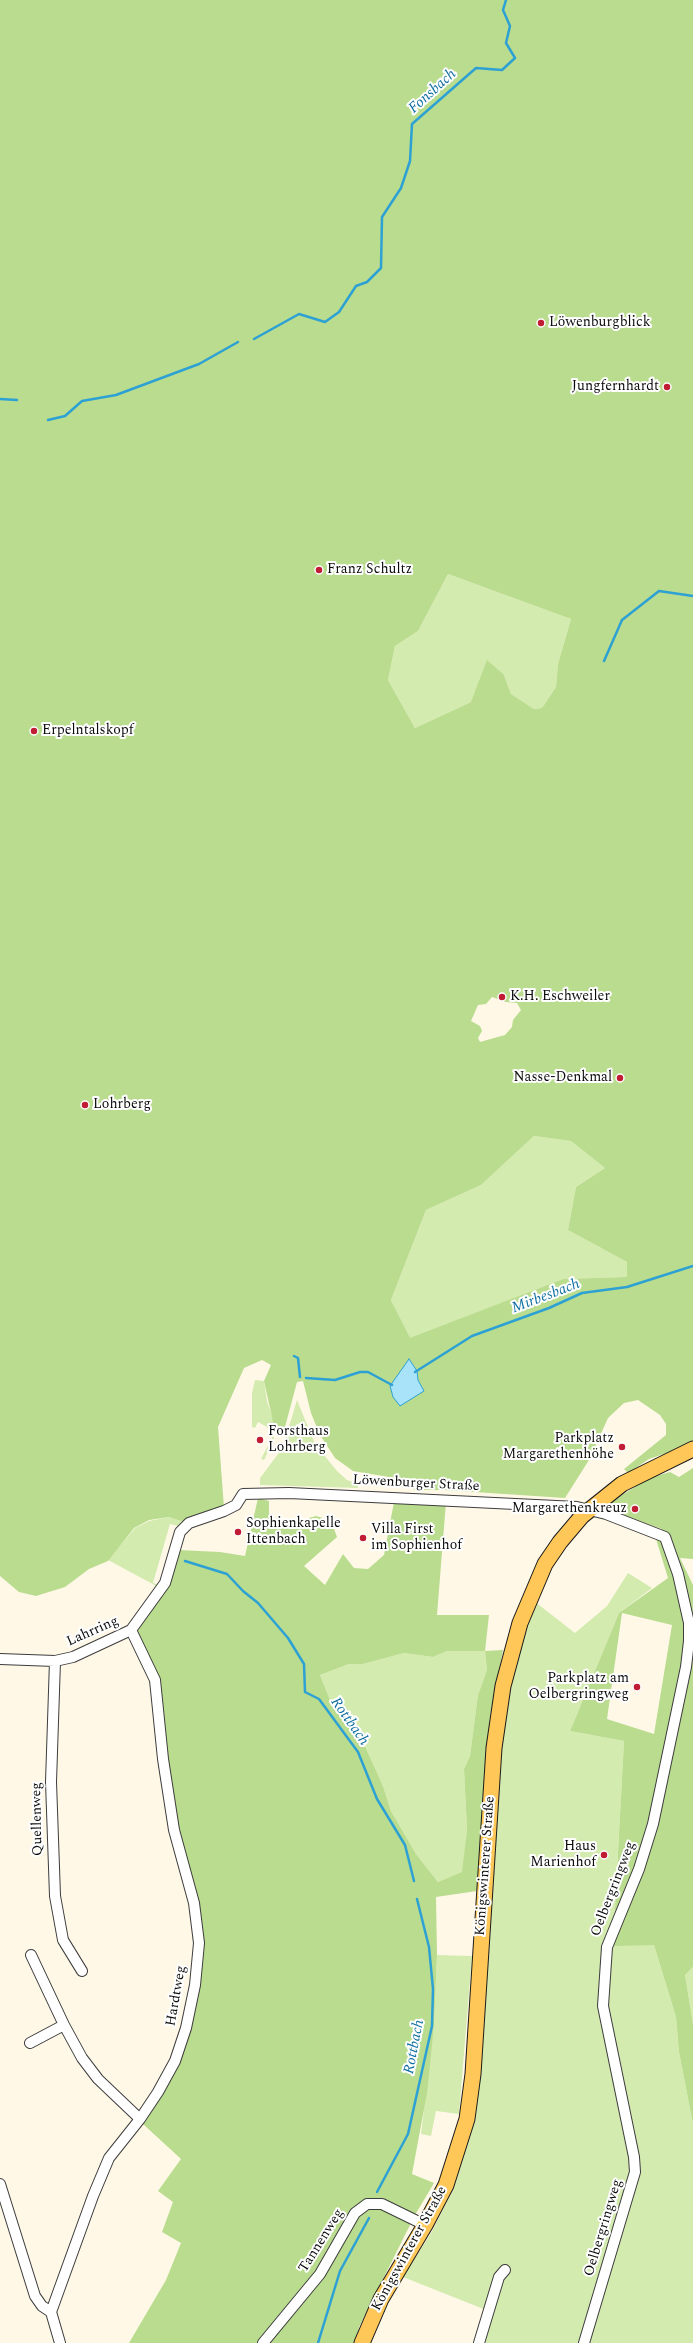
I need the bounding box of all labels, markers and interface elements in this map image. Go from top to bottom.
water label: Fonsbach [406,66,460,118]
place label: Löwenburgblick [549,315,650,331]
marker: Löwenburgblick [536,318,546,328]
place label: Jungfernhardt [572,379,659,395]
marker: Jungfernhardt [662,382,672,392]
place label: Franz Schultz [327,562,412,578]
marker: Franz Schultz [314,565,324,575]
place label: Erpelntalskopf [42,723,133,739]
marker: Erpelntalskopf [29,726,39,736]
place label: K.H. Eschweiler [510,989,610,1005]
marker: K.H. Eschweiler [497,992,507,1002]
place label: Nasse-Denkmal [514,1070,612,1086]
marker: Nasse-Denkmal [615,1073,625,1083]
place label: Lohrberg [93,1097,151,1113]
marker: Lohrberg [80,1100,90,1110]
water label: Mirbesbach [509,1276,583,1318]
place label: Forsthaus Lohrberg [268,1424,329,1456]
place label: Parkplatz Margarethenhöhe [503,1431,614,1464]
marker: Forsthaus Lohrberg [255,1435,265,1445]
marker: Parkplatz Margarethenhöhe [617,1442,627,1452]
street label: Löwenburger Straße [352,1472,480,1496]
place label: Margarethenkreuz [512,1501,627,1517]
marker: Margarethenkreuz [630,1504,640,1514]
place label: Sophienkapelle Ittenbach [246,1516,341,1548]
place label: Villa First im Sophienhof [371,1522,462,1554]
marker: Sophienkapelle Ittenbach [233,1527,243,1537]
marker: Villa First im Sophienhof [358,1533,368,1543]
street label: Lahrring [64,1613,122,1651]
place label: Parkplatz am Oelbergringweg [528,1671,629,1704]
marker: Parkplatz am Oelbergringweg [632,1682,642,1692]
water label: Rottbach [326,1694,372,1750]
street label: Quellenweg [29,1782,47,1856]
street label: Königswinterer Straße [473,1796,499,1936]
place label: Haus Marienhof [530,1839,596,1872]
street label: Oelbergringweg [588,1839,640,1939]
marker: Haus Marienhof [599,1850,609,1860]
street label: Hardtweg [163,1964,191,2028]
water label: Rottbach [401,2018,429,2076]
street label: Oelbergringweg [581,2177,627,2279]
street label: Königswinterer Straße [369,2184,451,2314]
street label: Tannenweg [296,2206,348,2276]

